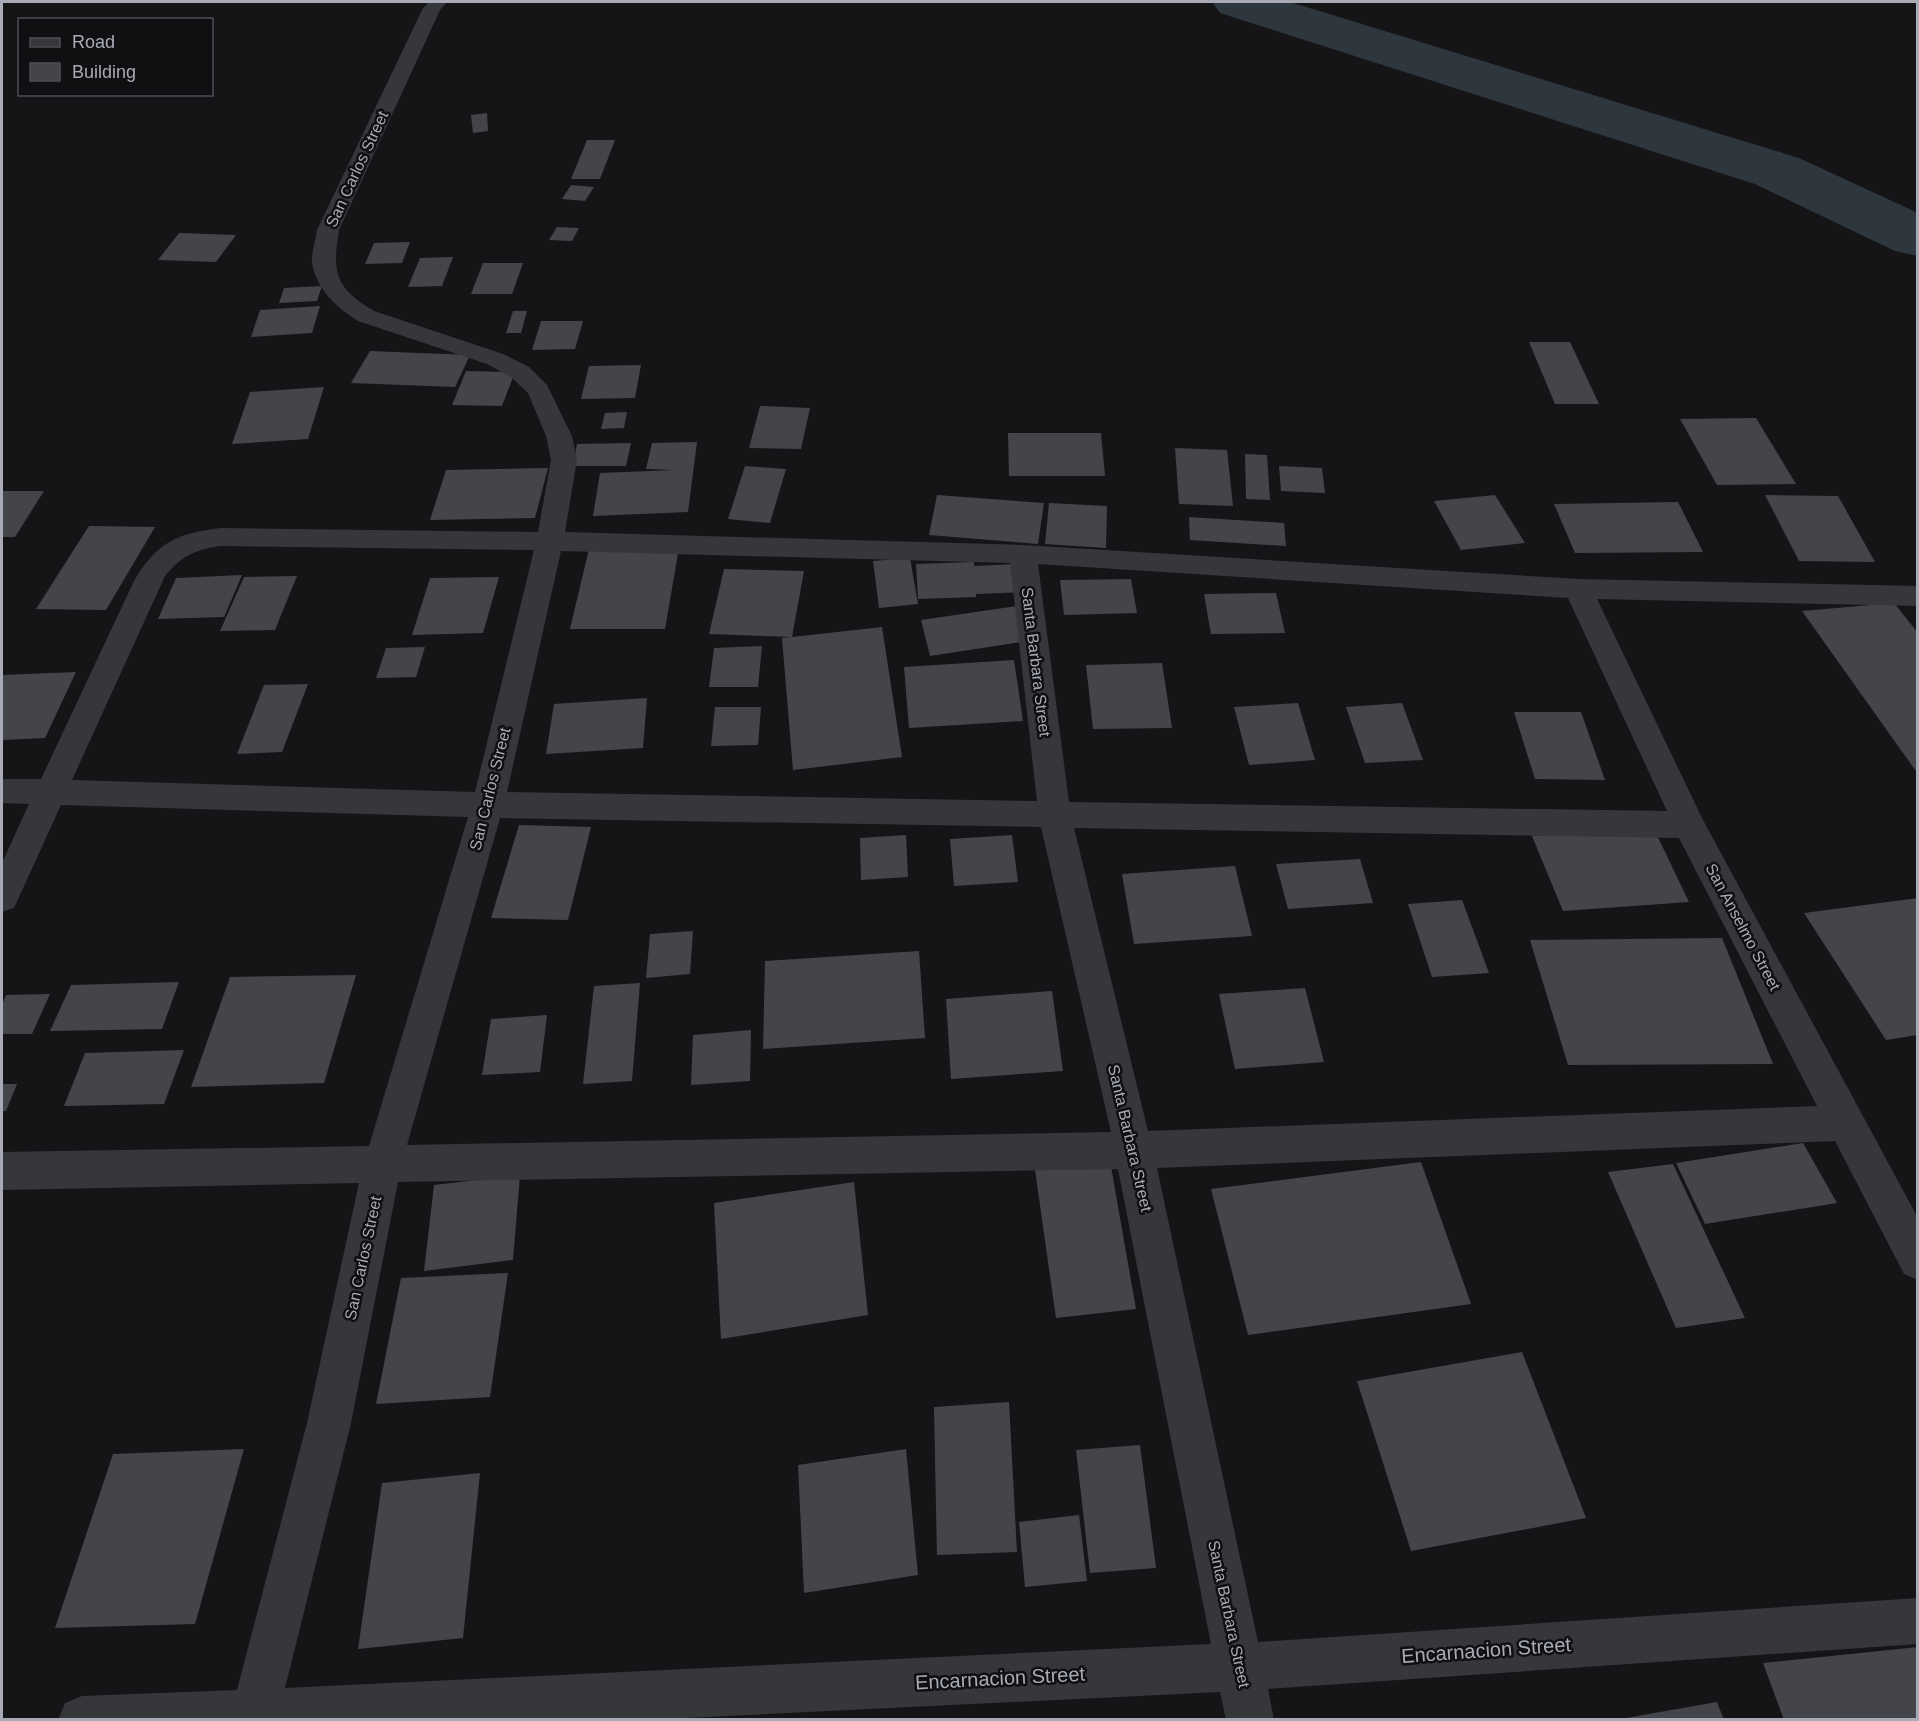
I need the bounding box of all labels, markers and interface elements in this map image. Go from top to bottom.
legend [18,18,213,96]
text: Road [72,32,115,52]
text: Building [72,62,136,82]
street label: San Carlos Street [323,108,392,230]
street label: Santa Barbara Street [1018,586,1054,738]
street label: San Carlos Street [466,725,514,852]
street label: San Anselmo Street [1702,861,1784,994]
street label: Santa Barbara Street [1105,1063,1155,1214]
street label: San Carlos Street [342,1194,385,1322]
street label: Santa Barbara Street [1205,1539,1253,1690]
street label: Encarnacion Street [1400,1633,1572,1667]
street label: Encarnacion Street [914,1663,1086,1693]

